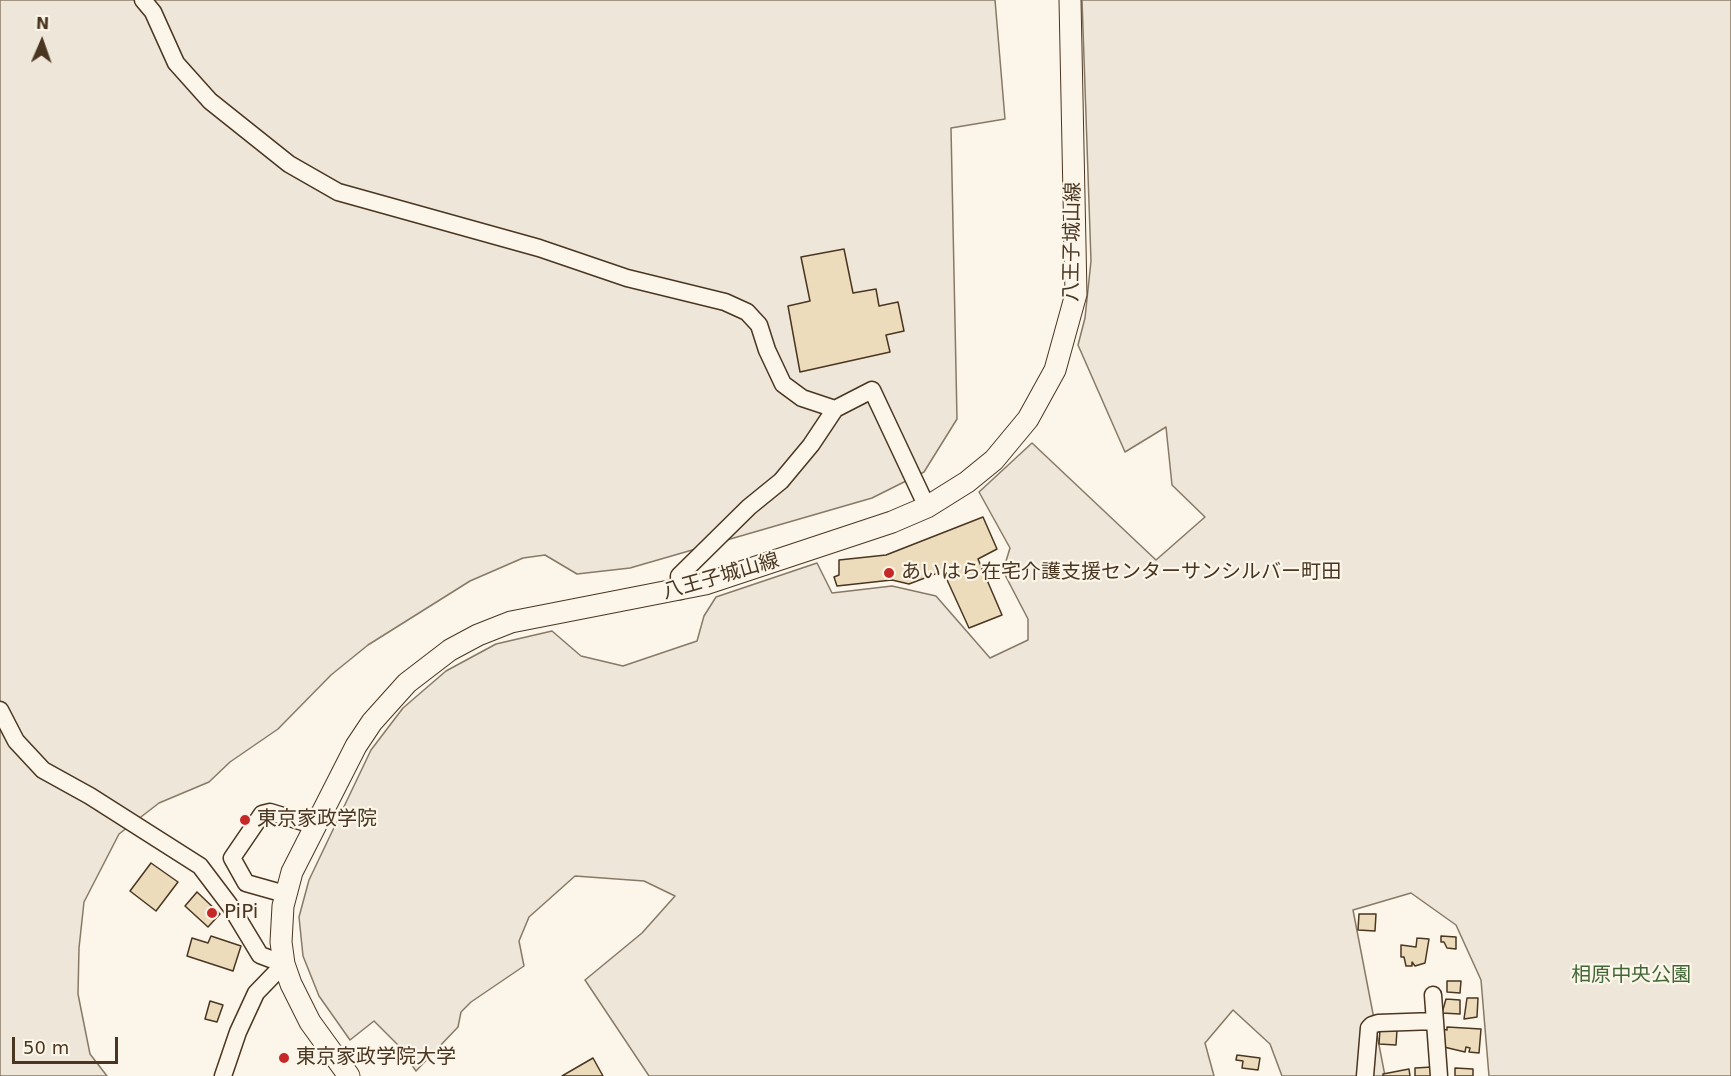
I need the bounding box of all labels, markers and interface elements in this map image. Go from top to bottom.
north arrow [12,12,72,72]
text: N [36,14,50,33]
street label: 八王子城山線 [1060,182,1086,302]
street label: 八王子城山線 [660,549,782,605]
place label: あいはら在宅介護支援センターサンシルバー町田 [901,561,1341,585]
marker: あいはら在宅介護支援センターサンシルバー町田 [882,566,896,580]
place label: 東京家政学院 [257,808,377,832]
marker: 東京家政学院 [238,813,252,827]
place label: PiPi [224,901,258,925]
marker: PiPi [205,906,219,920]
park label: 相原中央公園 [1571,964,1691,988]
scale bar [15,1025,122,1063]
text: 50 m [23,1037,69,1058]
place label: 東京家政学院大学 [296,1046,456,1070]
marker: 東京家政学院大学 [277,1051,291,1065]

